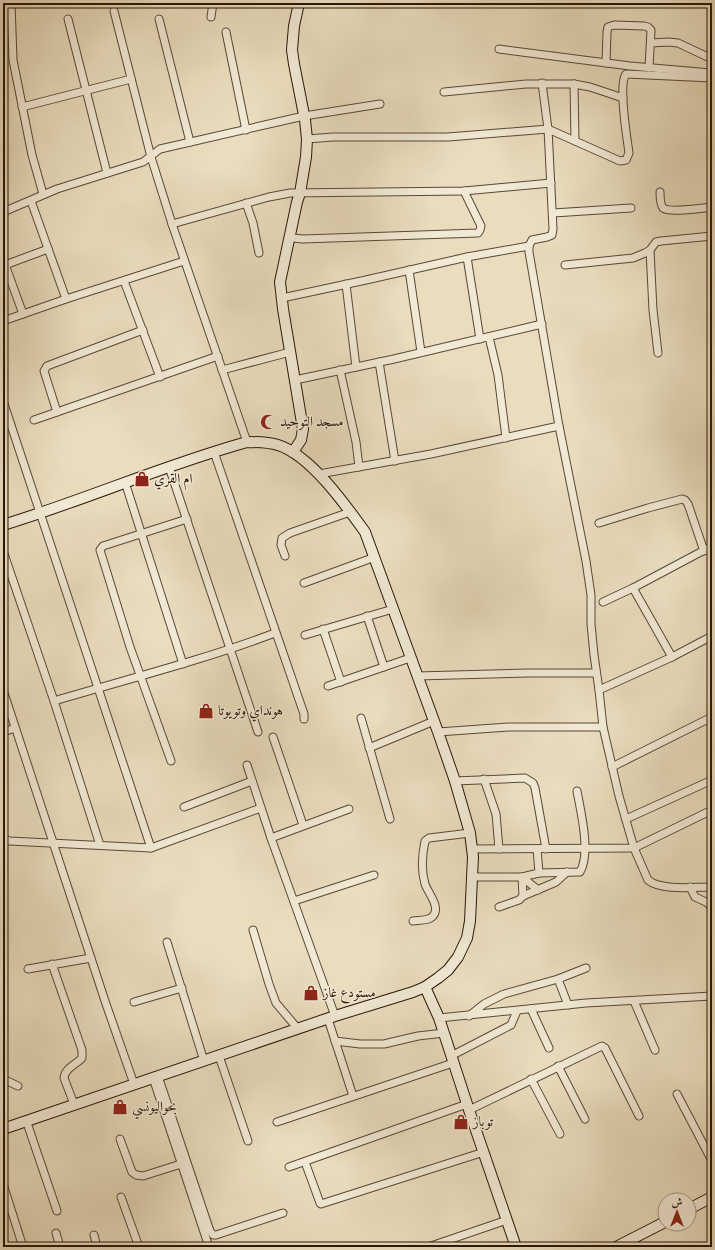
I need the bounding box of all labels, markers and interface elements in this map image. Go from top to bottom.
mosque icon: مسجد التوحيد [259,413,277,431]
place label: مسجد التوحيد [280,413,343,431]
shop icon: ام القري [133,470,151,488]
place label: ام القري [154,470,193,491]
shop icon: هونداي وتويوتا [197,702,215,720]
place label: هونداي وتويوتا [218,702,283,722]
shop icon: مستودع غاز [302,984,320,1002]
place label: مستودع غاز [321,984,376,1004]
shop icon: بحواليونسي [111,1098,129,1116]
place label: بحواليونسي [132,1098,177,1120]
shop icon: توباز [452,1113,470,1131]
place label: توباز [471,1113,493,1131]
north arrow [657,1192,697,1232]
text: ش [672,1196,683,1210]

